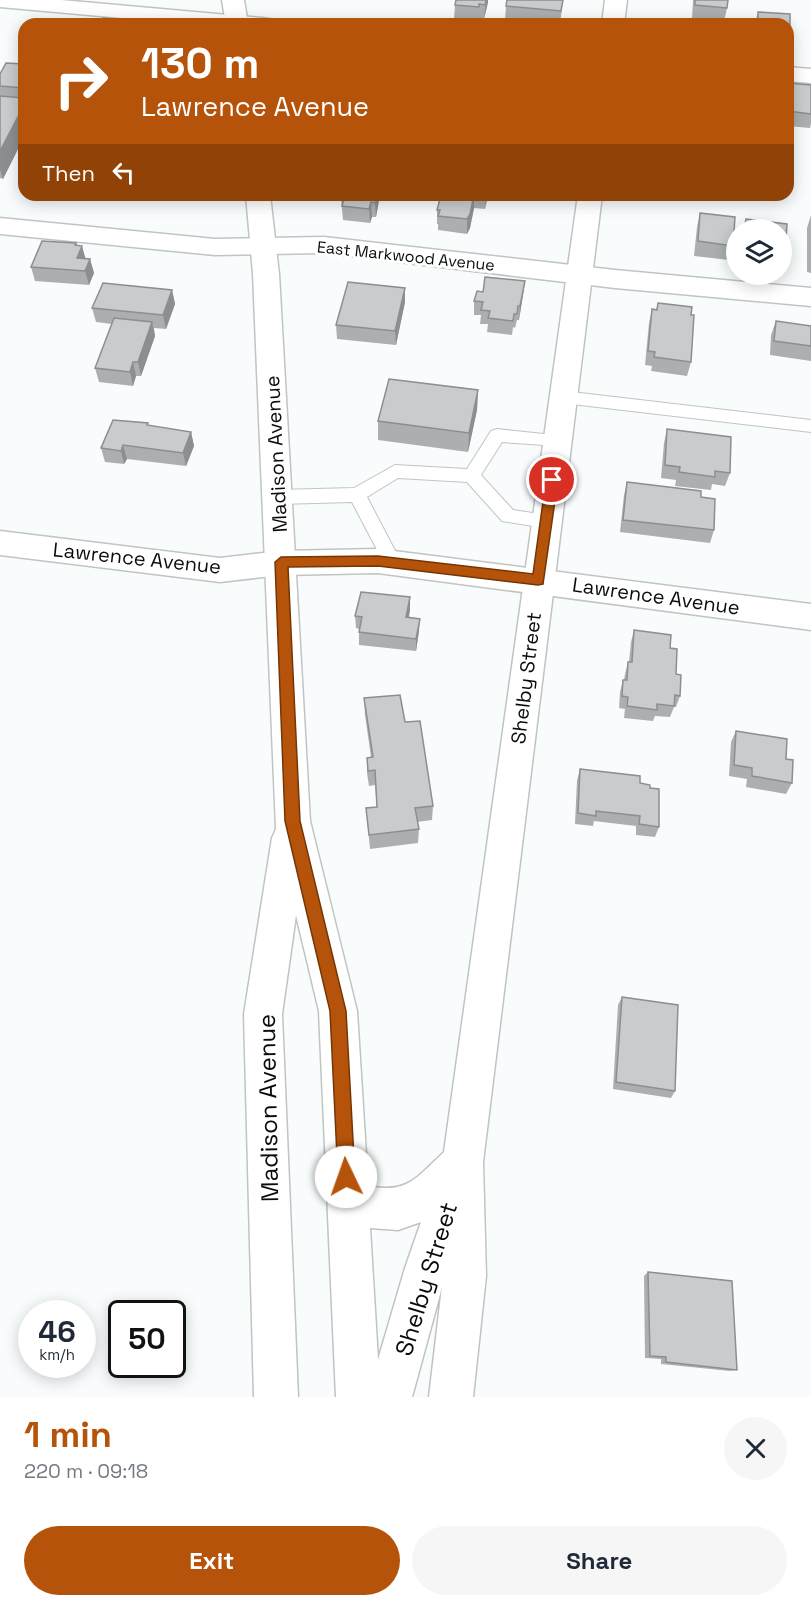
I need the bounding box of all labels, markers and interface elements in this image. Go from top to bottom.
text: 130 m [141,37,259,90]
icon: right [42,42,120,120]
text: Lawrence Avenue [141,89,369,124]
icon: left [107,156,140,189]
text: Then [42,159,95,187]
map controls [726,219,792,285]
button: layers [726,219,792,285]
street label: East Markwood Avenue [316,236,496,276]
street label: Madison Avenue [259,375,293,533]
pin [526,454,577,505]
icon: arrive [535,463,568,496]
street label: Lawrence Avenue [52,536,222,580]
street label: Lawrence Avenue [571,571,741,621]
street label: Shelby Street [505,611,547,745]
street label: Madison Avenue [251,1014,285,1202]
position arrow [314,1145,378,1209]
street label: Shelby Street [388,1198,464,1360]
speed limit sign: 50 [108,1300,186,1378]
text: 46 [38,1312,76,1351]
text: km/h [39,1345,75,1364]
text: 1 min [24,1412,112,1458]
button: close [724,1417,787,1480]
text: 220 m · 09:18 [24,1458,148,1484]
button: Exit [24,1526,400,1595]
button: Share [412,1526,787,1595]

